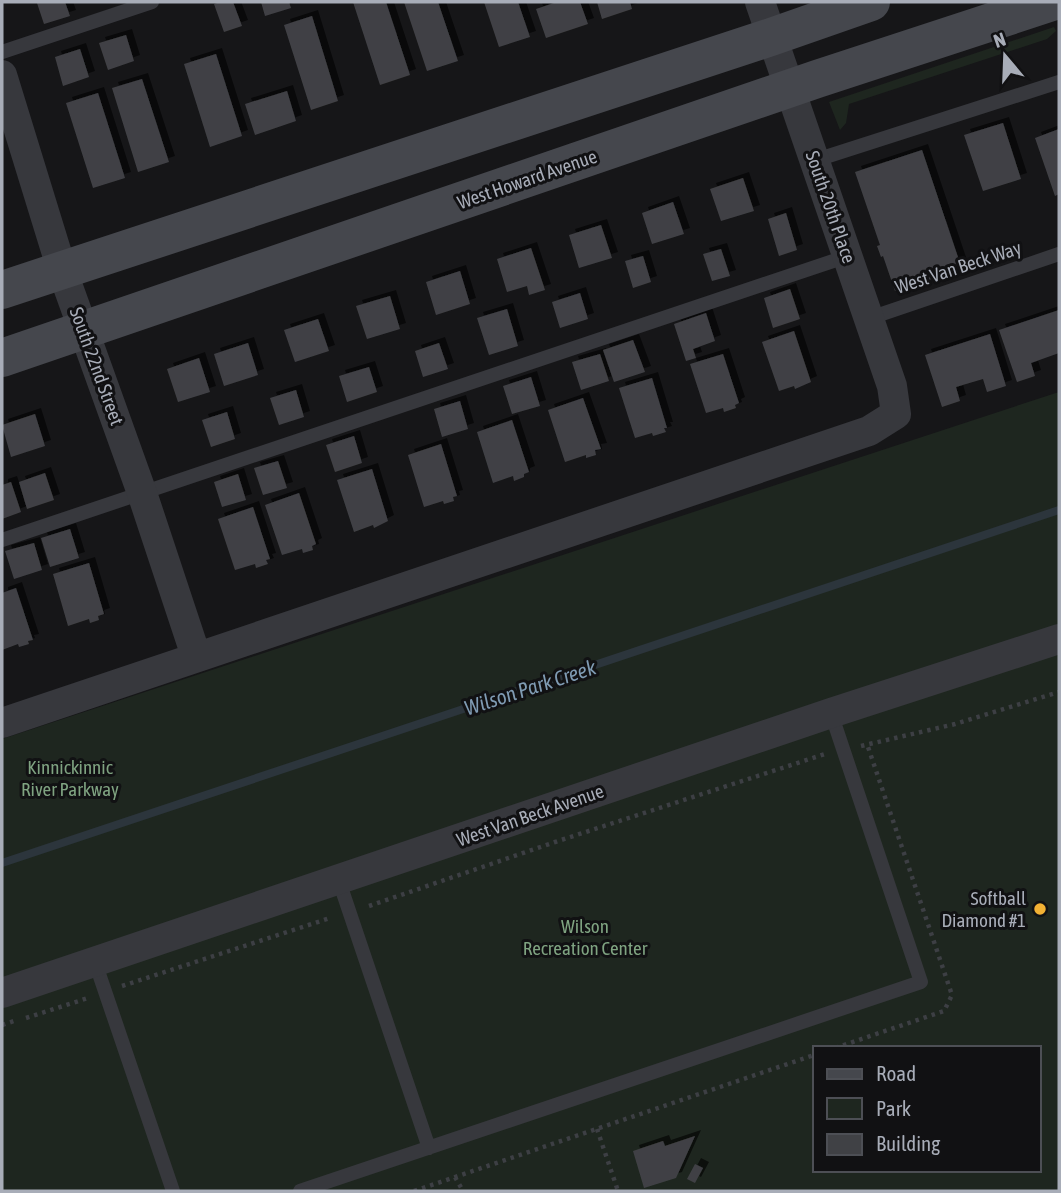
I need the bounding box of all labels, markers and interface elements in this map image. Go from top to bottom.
north arrow [970,21,1040,91]
text: N [991,28,1008,52]
street label: West Howard Avenue [454,145,600,213]
street label: South 20th Place [801,148,861,266]
street label: West Van Beck Way [892,236,1024,298]
street label: South 22nd Street [66,304,128,428]
water label: Wilson Park Creek [461,654,600,720]
park label: Kinnickinnic River Parkway [21,756,119,800]
street label: West Van Beck Avenue [454,780,606,850]
place label: Softball Diamond #1 [941,887,1026,931]
marker: Softball Diamond #1 [1032,901,1048,917]
park label: Wilson Recreation Center [523,915,648,959]
legend [813,1046,1040,1172]
text: Road [876,1061,916,1085]
text: Park [876,1096,911,1120]
text: Building [876,1131,940,1155]

